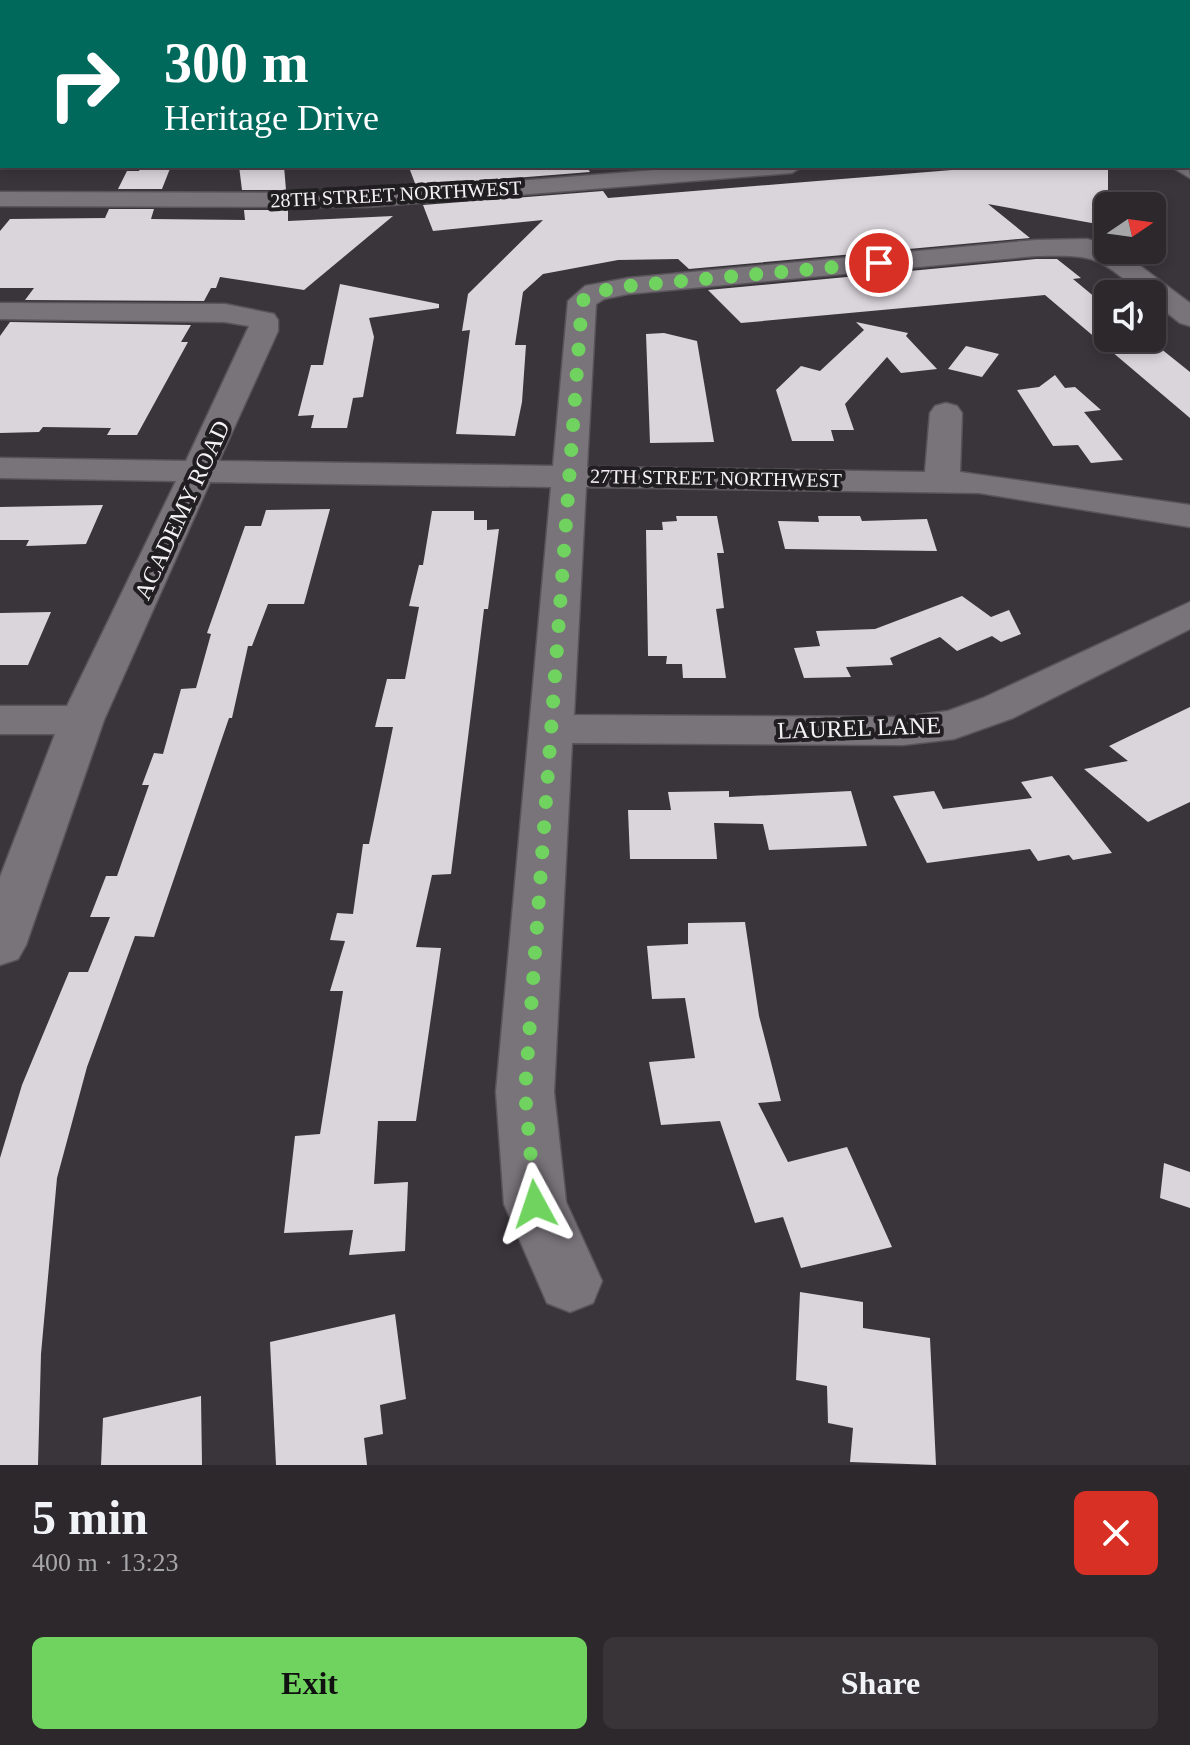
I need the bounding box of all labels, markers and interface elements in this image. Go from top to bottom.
icon: right [32,32,136,136]
text: 300 m [164,32,309,94]
text: Heritage Drive [164,98,379,138]
street label: 28TH STREET NORTHWEST [270,176,522,212]
north arrow [1094,192,1166,264]
map controls [1094,192,1166,352]
pin [845,229,913,297]
icon: arrive [857,241,901,285]
button: sound [1094,280,1166,352]
street label: ACADEMY ROAD [129,416,235,604]
street label: 27TH STREET NORTHWEST [590,465,842,491]
street label: LAUREL LANE [777,712,941,744]
position arrow [493,1162,577,1246]
text: 5 min [32,1491,148,1544]
button: close [1074,1491,1158,1575]
text: 400 m · 13:23 [32,1548,179,1577]
button: Exit [32,1637,587,1729]
button: Share [603,1637,1158,1729]

